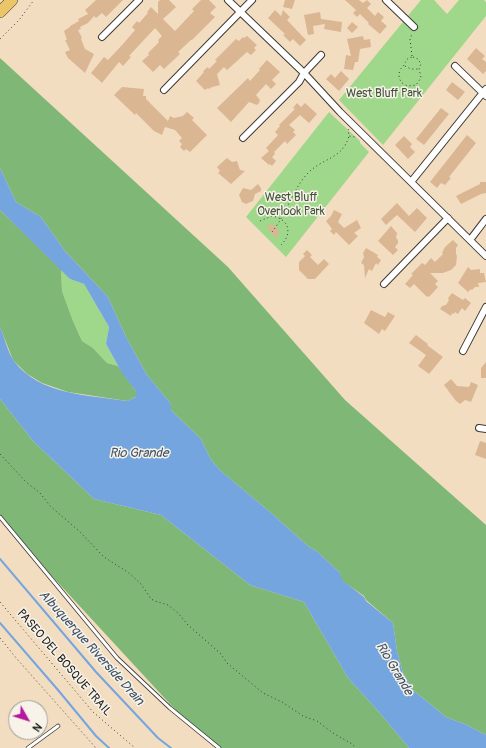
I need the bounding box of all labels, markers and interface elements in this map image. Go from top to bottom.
park label: West Bluff Park [346,87,422,101]
park label: West Bluff Overlook Park [257,191,325,219]
water label: Rio Grande [110,446,168,462]
water label: Albuquerque Riverside Drain [35,587,147,709]
street label: PASEO DEL BOSQUE TRAIL [14,607,114,719]
water label: Rio Grande [372,640,416,698]
north arrow [8,700,48,740]
text: N [30,720,44,734]

